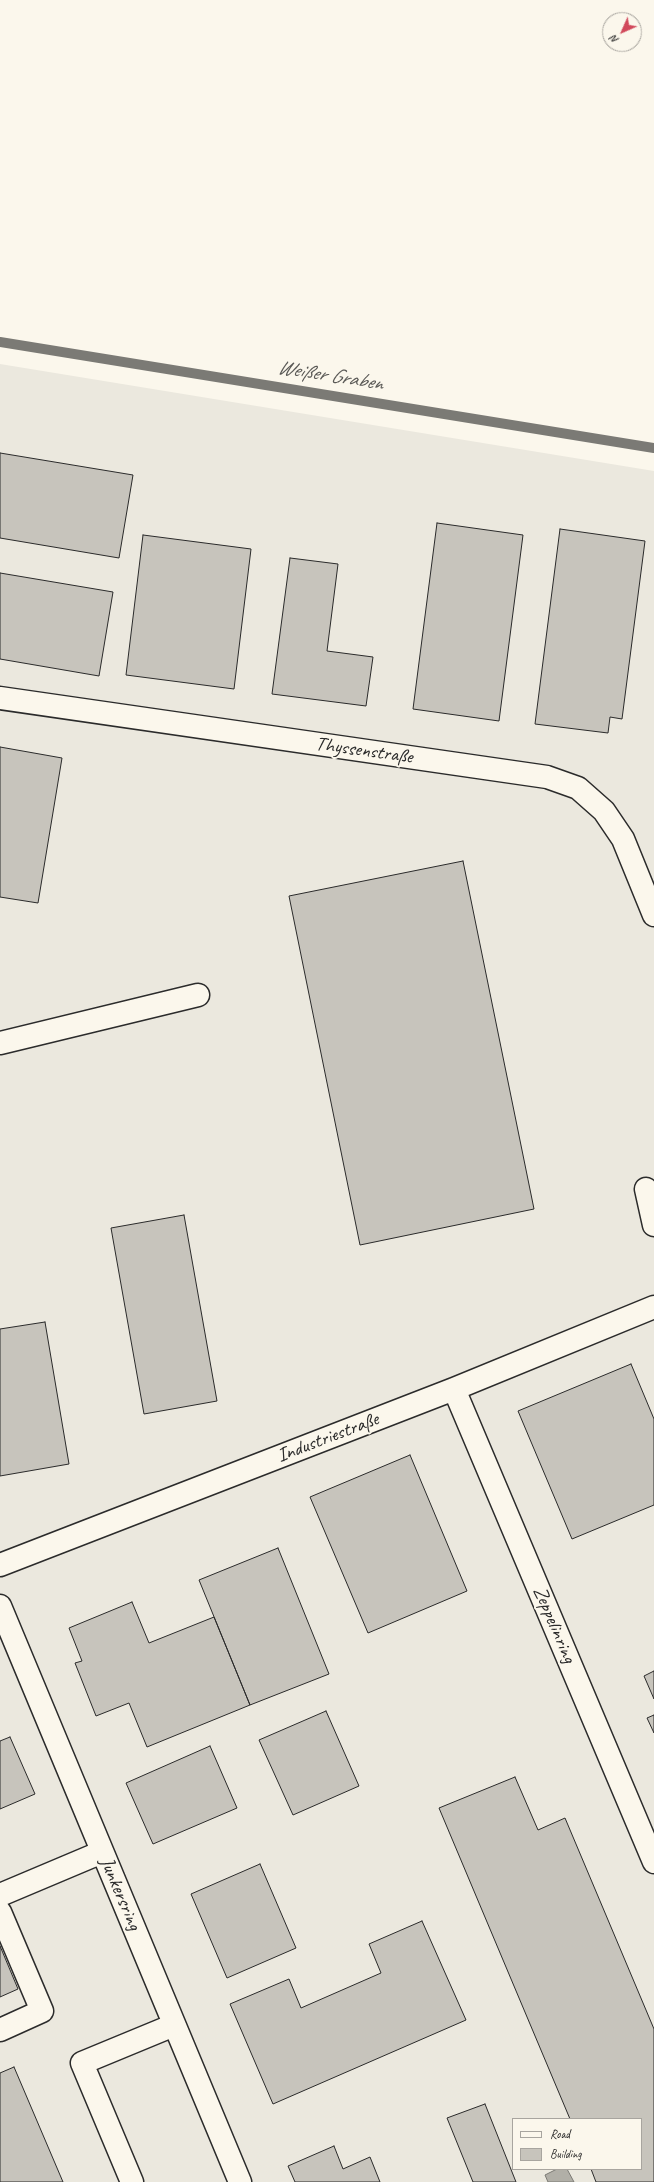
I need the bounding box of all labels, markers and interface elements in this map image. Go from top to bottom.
north arrow [602,12,642,52]
text: N [607,32,622,47]
water label: Weißer Graben [276,355,384,397]
street label: Thyssenstraße [314,732,414,770]
street label: Industriestraße [274,1408,382,1468]
street label: Zeppelinring [527,1583,581,1667]
street label: Junkersring [94,1854,146,1934]
legend [512,2118,642,2170]
text: Road [550,2126,570,2142]
text: Building [550,2146,582,2162]

